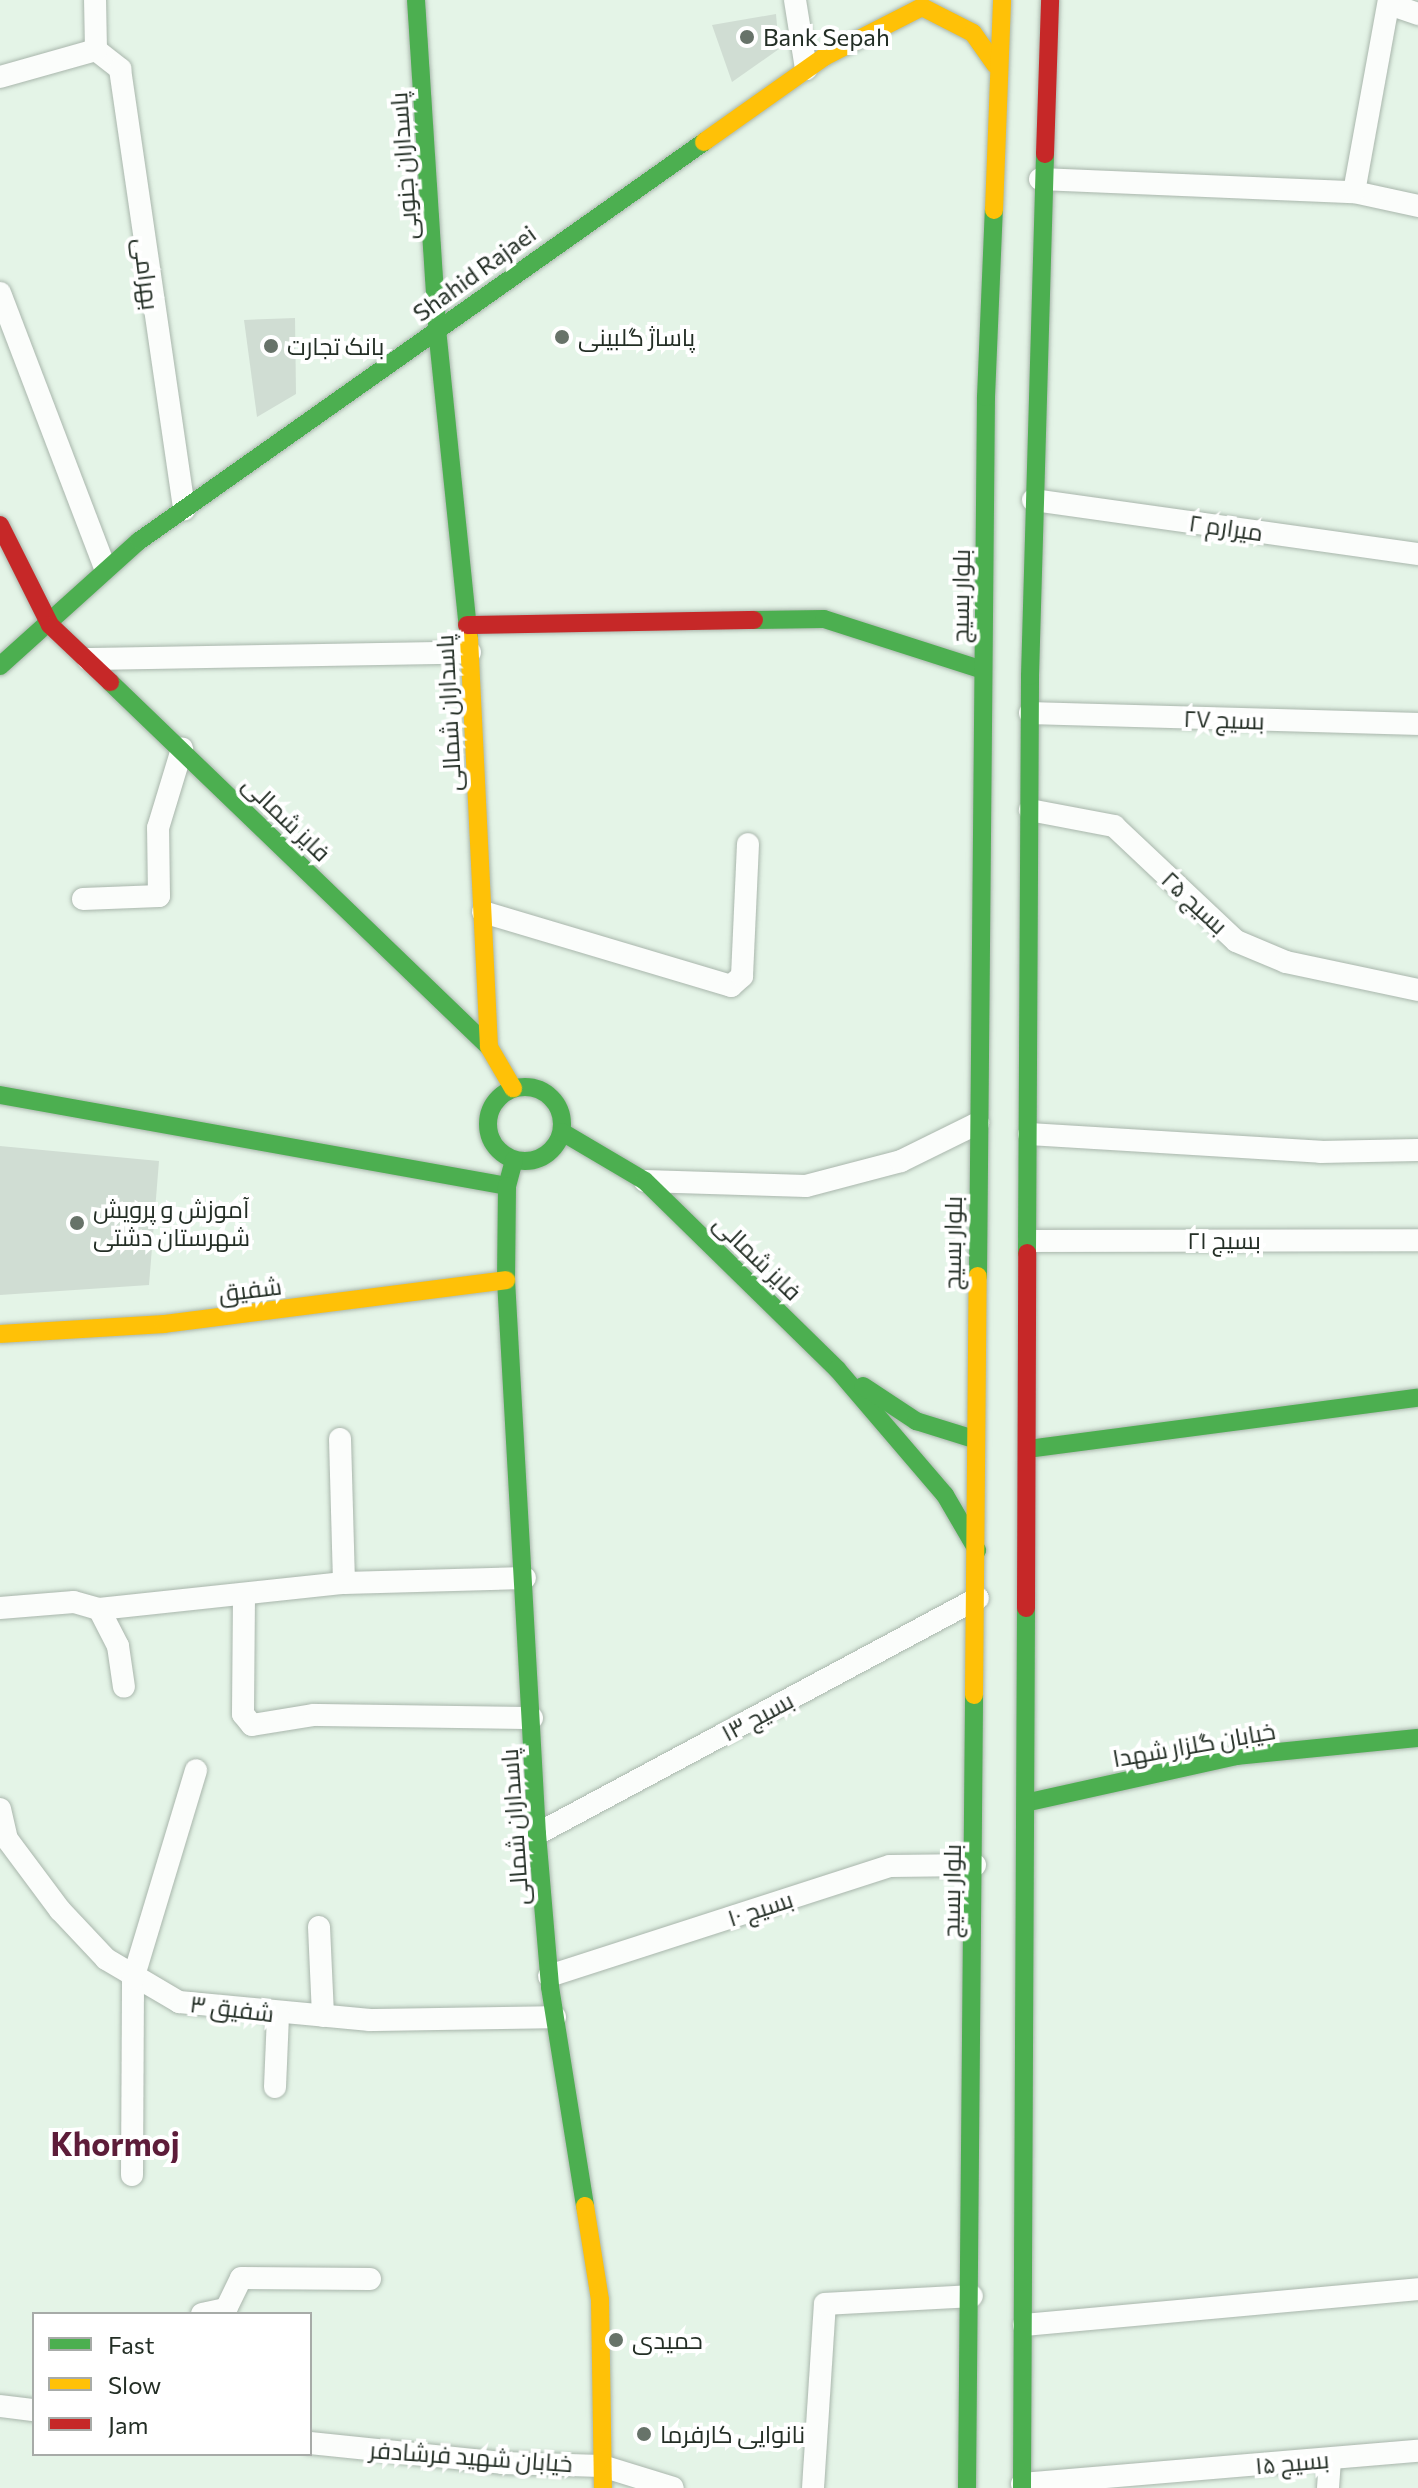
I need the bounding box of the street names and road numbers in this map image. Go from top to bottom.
street label: پاسداران جنوبی [383,91,423,241]
street label: Shahid Rajaei [407,219,541,327]
street label: بهرامی [128,236,166,312]
street label: میرارم ۲ [1187,508,1265,546]
street label: بلوار بسیج [945,549,975,643]
street label: پاسداران شمالی [430,634,466,792]
street label: بسیج ۲۷ [1183,703,1265,735]
street label: فایز شمالی [237,769,337,867]
street label: بسیج ۲۵ [1156,864,1234,940]
street label: بلوار بسیج [937,1196,967,1290]
street label: فایز شمالی [708,1208,808,1306]
street label: بسیج ۲۱ [1187,1226,1261,1254]
street label: شفیق [217,1271,283,1307]
street label: بسیج ۱۳ [716,1685,798,1747]
street label: خیابان گلزار شهدا [1110,1716,1278,1772]
street label: پاسداران شمالی [494,1748,534,1906]
street label: بلوار بسیج [936,1844,966,1938]
street label: بسیج ۱۰ [724,1884,796,1932]
street label: شفیق ۳ [188,1989,276,2027]
street label: خیابان شهید فرشادفر [368,2435,574,2477]
street label: بسیج ۱۵ [1254,2444,1330,2480]

